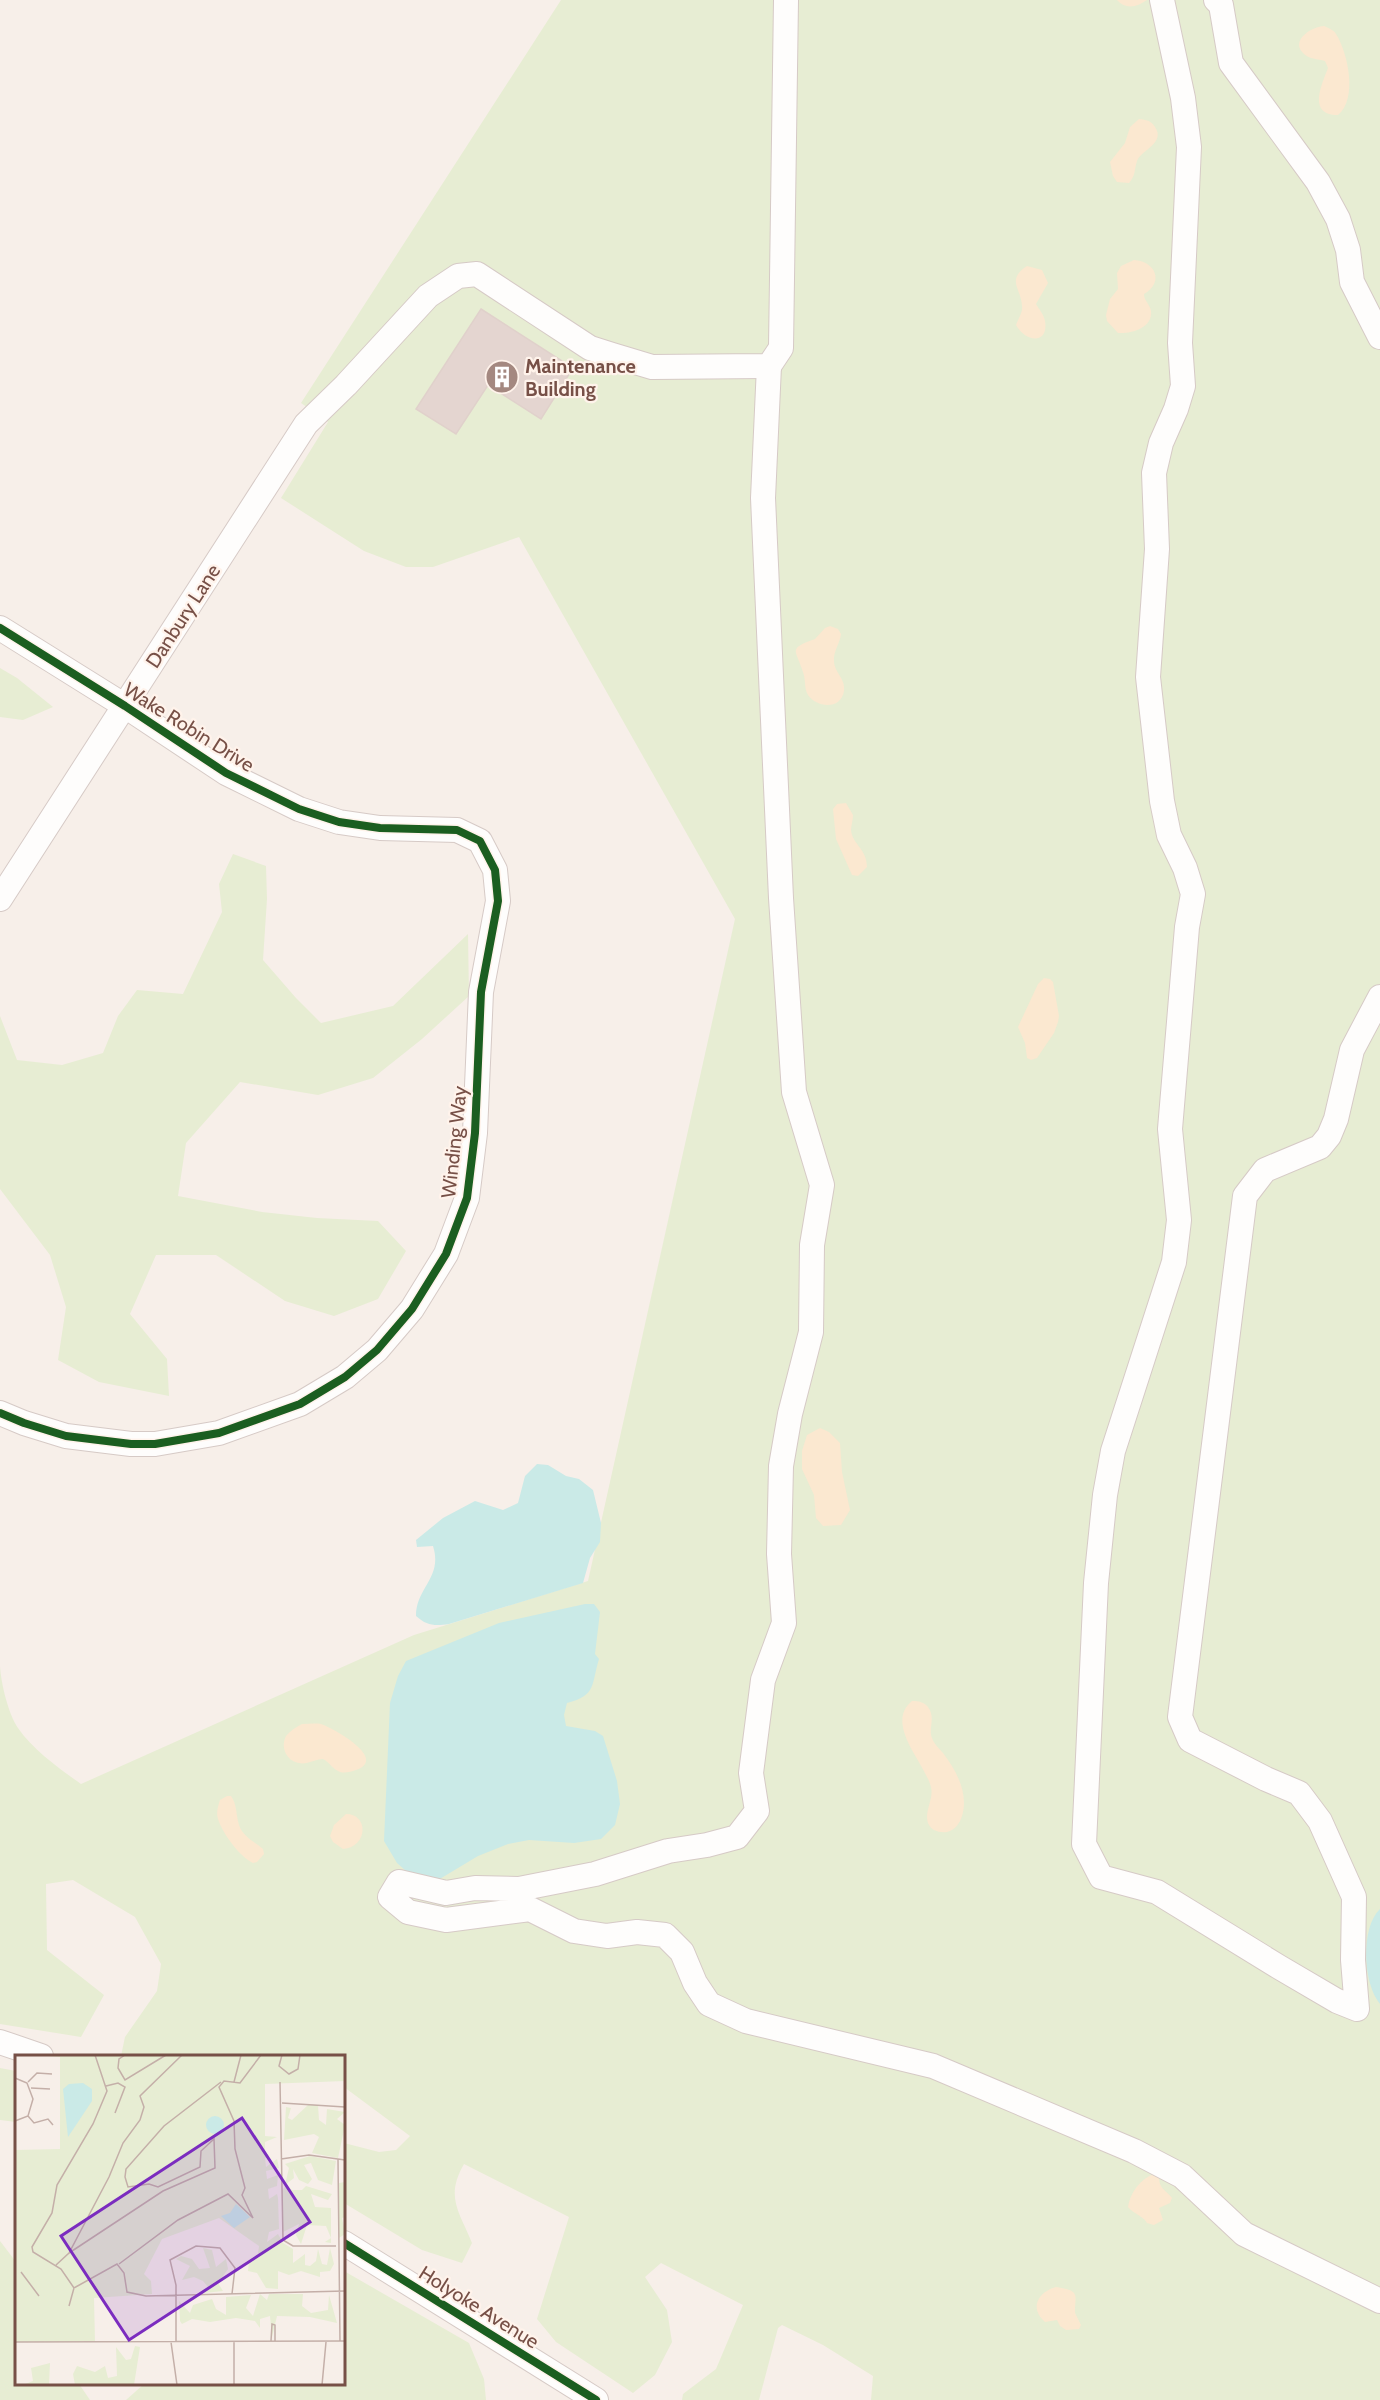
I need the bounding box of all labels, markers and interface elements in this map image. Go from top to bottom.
place label: Maintenance Building [525,354,636,401]
building icon: Maintenance Building [484,359,520,395]
street label: Danbury Lane [141,560,225,672]
street label: Wake Robin Drive [119,677,259,777]
street label: Winding Way [436,1085,472,1199]
inset map [15,2055,345,2385]
street label: Holyoke Avenue [415,2261,543,2353]

